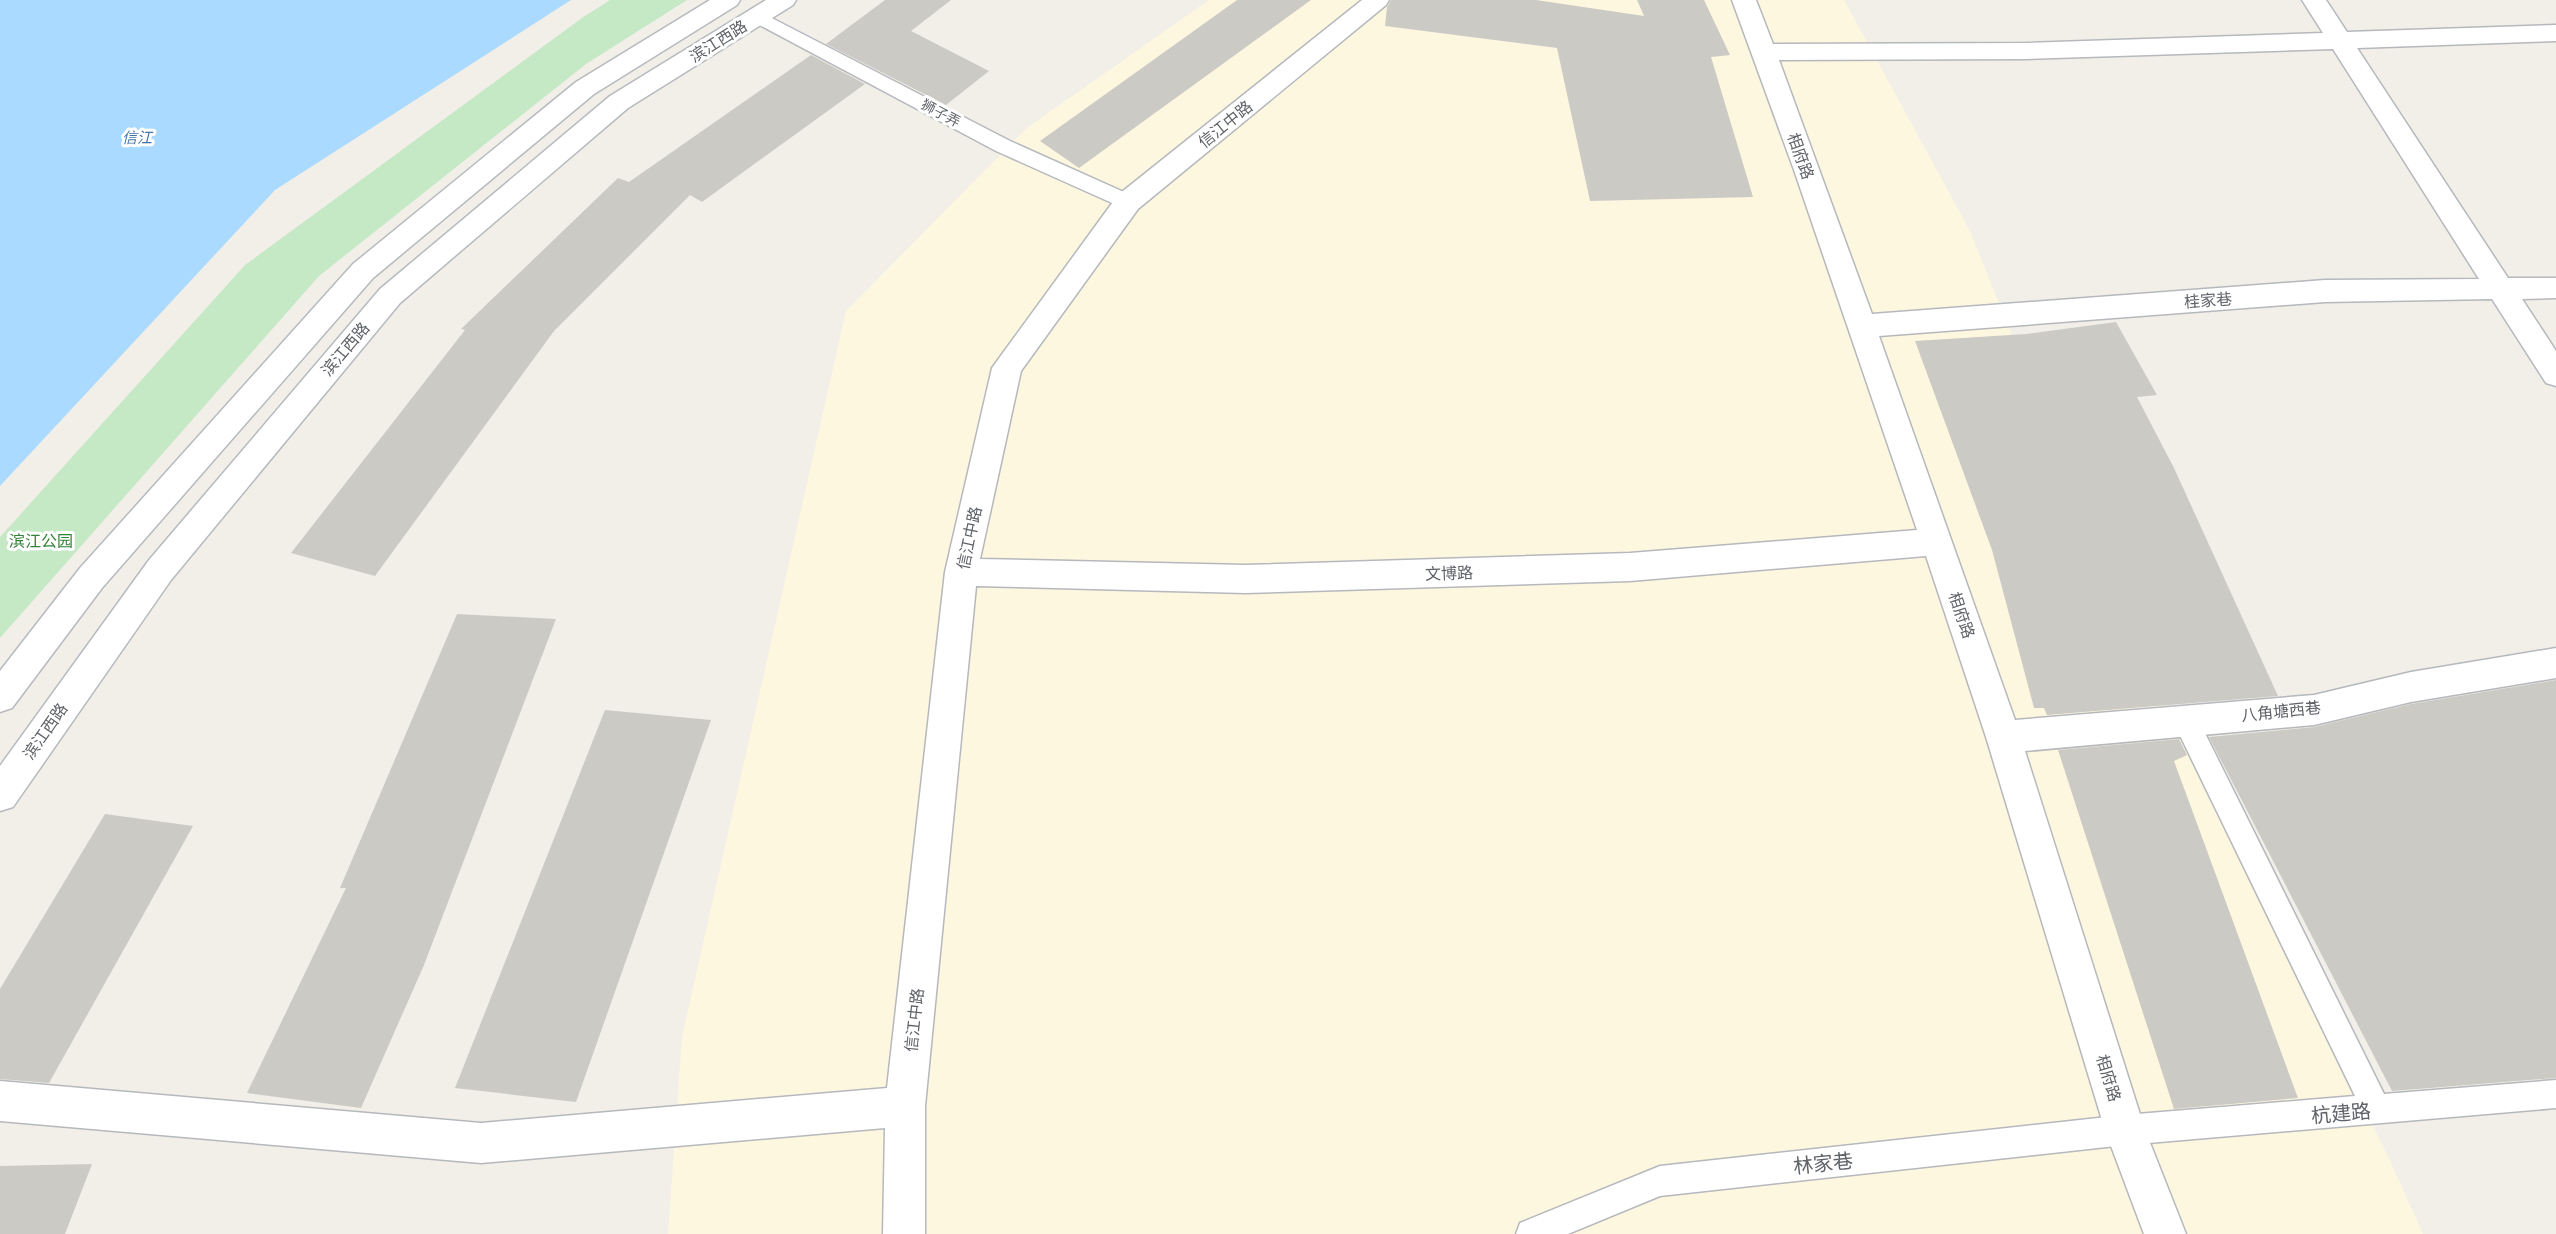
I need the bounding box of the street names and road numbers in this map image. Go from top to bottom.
street label: 滨江西路 [685,15,751,67]
street label: 狮子弄 [918,95,964,131]
street label: 信江中路 [1193,95,1257,153]
street label: 相府路 [1782,130,1820,182]
street label: 桂家巷 [2183,287,2233,313]
street label: 滨江西路 [316,317,374,381]
street label: 信江中路 [952,504,986,572]
street label: 文博路 [1425,561,1473,585]
street label: 相府路 [1944,589,1980,641]
street label: 八角塘西巷 [2240,696,2322,726]
street label: 滨江西路 [18,698,72,764]
street label: 信江中路 [900,987,928,1053]
street label: 相府路 [2091,1052,2127,1104]
street label: 杭建路 [2310,1097,2372,1129]
street label: 林家巷 [1792,1146,1854,1180]

